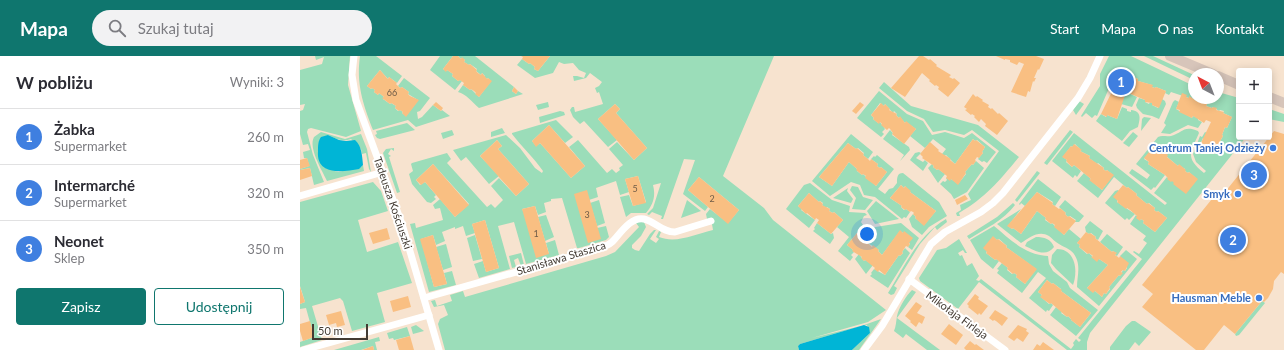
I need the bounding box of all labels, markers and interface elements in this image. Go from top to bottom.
search box [92,10,372,46]
text: Mapa [20,17,68,40]
icon: search [106,17,128,39]
text: Szukaj tutaj [138,19,214,37]
text: Start [1050,20,1079,37]
text: Mapa [1101,20,1136,37]
text: O nas [1158,20,1193,37]
text: Kontakt [1215,20,1264,37]
pin: 1 [1108,67,1134,97]
north arrow [1188,68,1224,104]
map controls [1236,68,1272,140]
button: + [1236,68,1272,104]
text: W pobliżu [16,72,93,93]
text: Wyniki: 3 [230,74,284,90]
house number: 66 [387,87,397,98]
button: − [1236,104,1272,140]
text: Żabka [54,120,95,138]
text: 1 [25,129,33,145]
text: 260 m [247,129,284,145]
text: Supermarket [54,138,127,154]
place label: Centrum Taniej Odzieży [1149,141,1265,154]
marker: Centrum Taniej Odzieży [1268,143,1278,153]
street label: Tadeusza Kościuszki [372,155,415,251]
pin: 3 [1241,160,1267,190]
text: Intermarché [54,176,135,194]
house number: 5 [632,183,638,194]
text: 2 [25,185,33,201]
text: 320 m [247,185,284,201]
place label: Smyk [1203,187,1230,200]
marker: Smyk [1233,189,1243,199]
house number: 2 [709,193,715,204]
text: Supermarket [54,194,127,210]
house number: 3 [584,209,590,220]
your location [857,224,877,244]
pin: 2 [1220,225,1246,255]
house number: 1 [533,228,539,239]
text: Neonet [54,232,104,250]
street label: Stanisława Staszica [515,238,607,277]
text: 3 [25,241,33,257]
text: 350 m [247,241,284,257]
text: Sklep [54,250,85,266]
button: Zapisz [16,288,146,325]
button: Udostępnij [154,288,284,325]
street label: Mikołaja Firleja [924,288,991,341]
place label: Hausman Meble [1171,291,1251,304]
marker: Hausman Meble [1254,293,1264,303]
scale bar [312,322,368,341]
text: 50 m [318,324,343,337]

